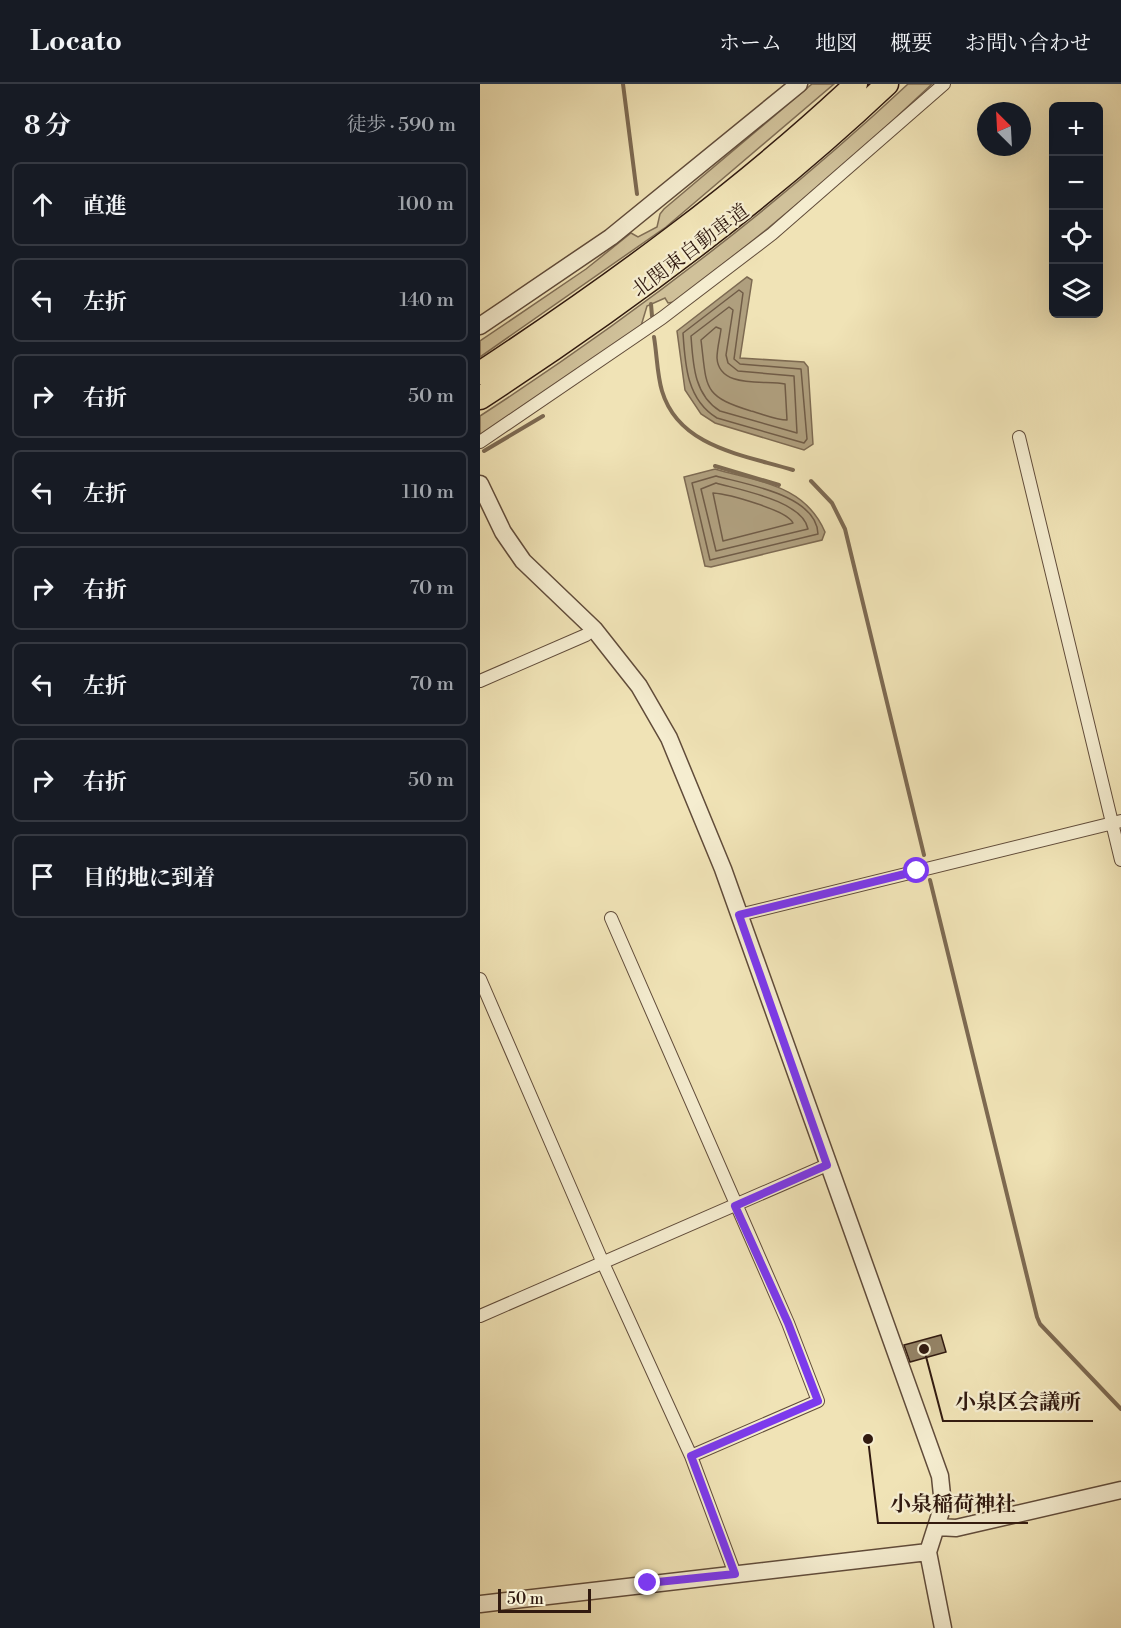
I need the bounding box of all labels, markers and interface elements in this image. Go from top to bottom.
text: Locato [30,24,122,59]
text: ホーム [719,31,782,57]
text: 地図 [815,31,857,57]
text: 概要 [890,31,932,57]
text: お問い合わせ [965,31,1091,57]
north arrow [977,102,1031,156]
map controls [1049,102,1103,318]
button: + [1049,102,1103,156]
text: 8 分 [24,110,71,142]
text: 徒歩 · 590 m [346,113,456,138]
button: − [1049,156,1103,210]
icon: ahead [26,188,59,221]
text: 100 m [398,192,454,217]
text: 直進 [83,193,127,220]
street label: 北関東自動車道 [627,199,754,303]
button: locate [1049,210,1103,264]
button: layers [1049,264,1103,318]
icon: left [26,284,59,317]
text: 140 m [399,288,454,313]
text: 左折 [83,289,127,316]
icon: right [26,380,59,413]
text: 50 m [408,384,454,409]
text: 右折 [83,385,127,412]
icon: left [26,476,59,509]
text: 110 m [402,480,454,505]
text: 左折 [83,481,127,508]
icon: right [26,572,59,605]
text: 70 m [410,576,454,601]
text: 右折 [83,577,127,604]
icon: left [26,668,59,701]
text: 70 m [410,672,454,697]
text: 左折 [83,673,127,700]
icon: right [26,764,59,797]
text: 50 m [408,768,454,793]
text: 右折 [83,769,127,796]
route start [903,857,929,883]
icon: arrive [26,860,59,893]
text: 目的地に到着 [83,865,215,892]
callout: 小泉区会議所 [943,1382,1093,1421]
text: 小泉区会議所 [955,1390,1081,1416]
callout: 小泉稲荷神社 [878,1484,1028,1523]
text: 小泉稲荷神社 [890,1492,1016,1518]
route end [634,1569,660,1595]
scale bar [498,1586,591,1614]
text: 50 m [507,1589,544,1609]

